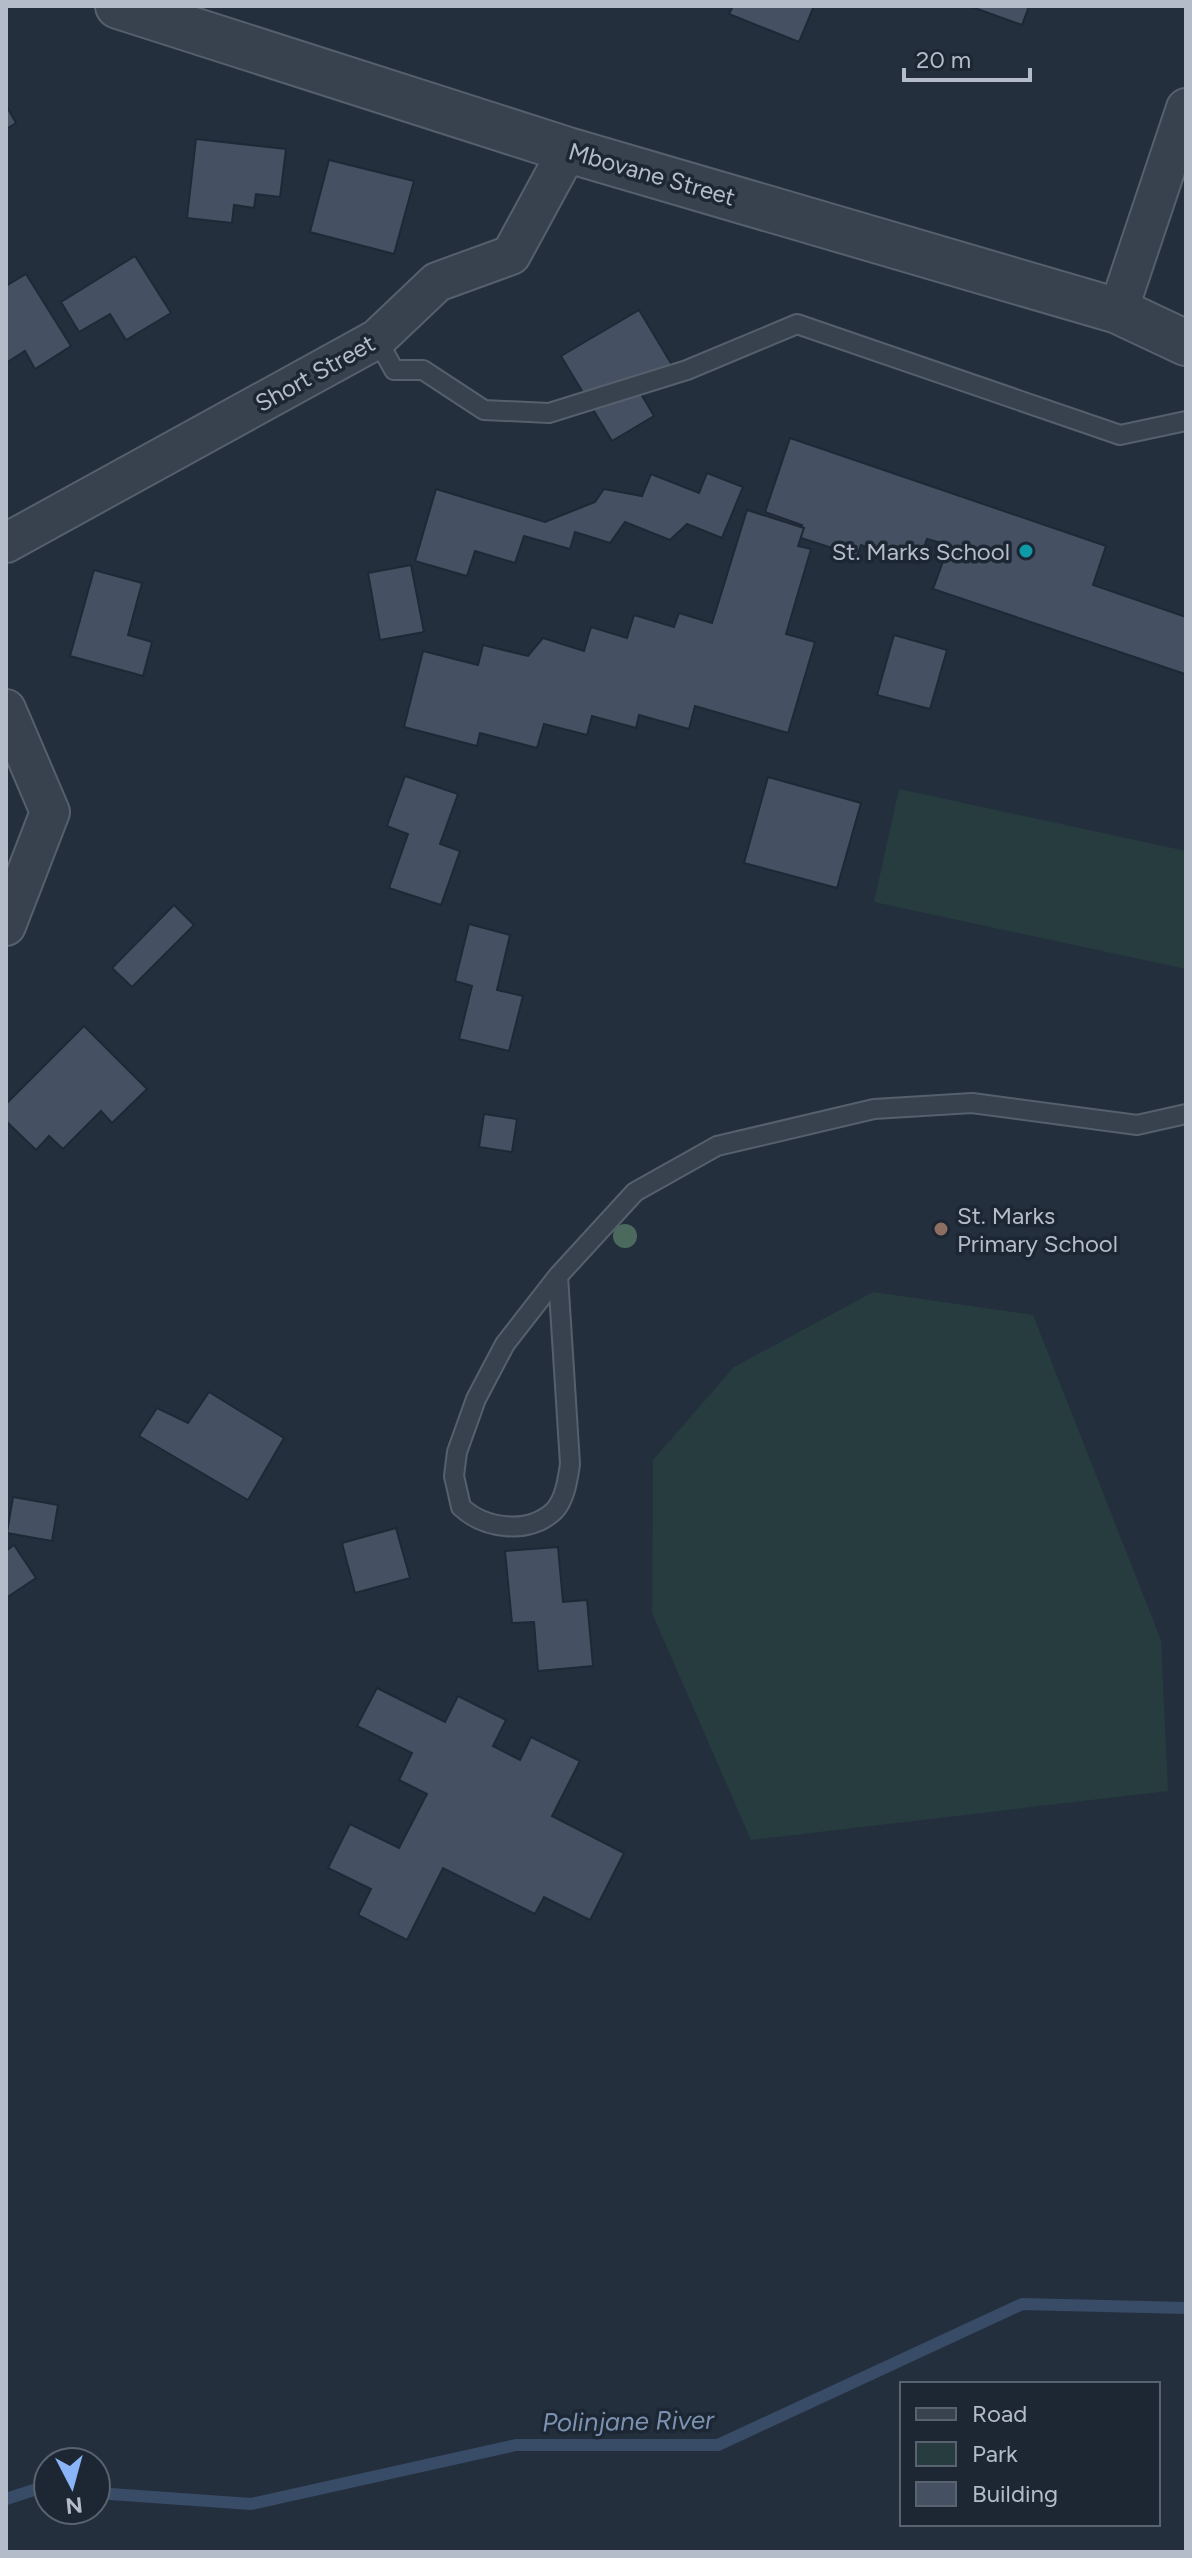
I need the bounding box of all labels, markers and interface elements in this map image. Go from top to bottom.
scale bar [904,32,1030,82]
text: 20 m [916,45,971,74]
street label: Mbovane Street [565,136,739,212]
street label: Short Street [250,328,380,418]
place label: St. Marks School [832,537,1010,566]
marker: St. Marks School [1017,542,1035,560]
place label: St. Marks Primary School [957,1201,1118,1258]
marker: St. Marks Primary School [932,1220,950,1238]
legend [900,2382,1160,2526]
text: Road [972,2399,1027,2428]
water label: Polinjane River [542,2403,715,2438]
text: Park [972,2439,1018,2468]
north arrow [32,2446,112,2526]
text: Building [972,2479,1058,2508]
text: N [64,2491,84,2520]

